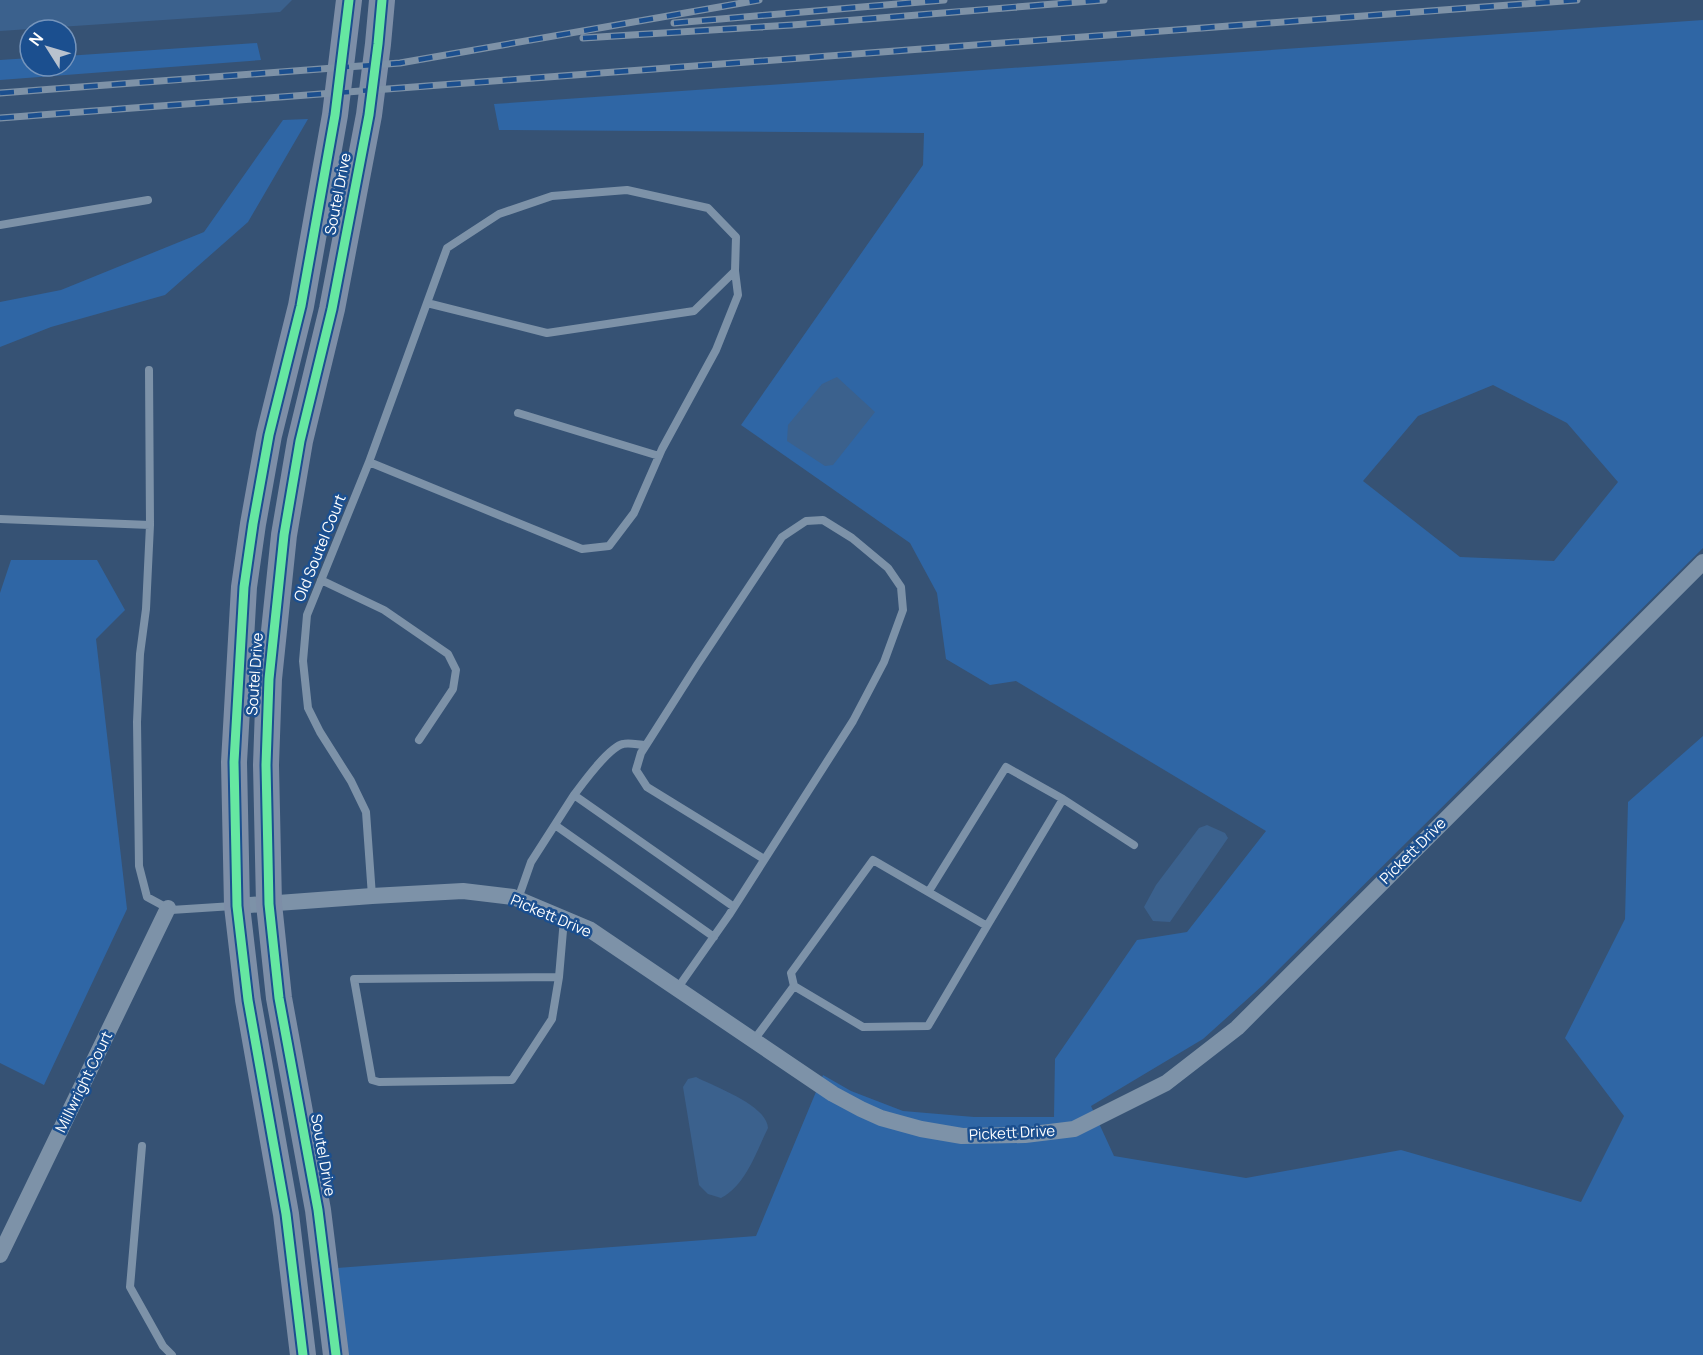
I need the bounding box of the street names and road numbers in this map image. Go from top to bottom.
street label: Soutel Drive [319,151,356,237]
street label: Old Soutel Court [288,491,351,605]
street label: Soutel Drive [241,632,268,716]
street label: Pickett Drive [1375,813,1451,889]
street label: Pickett Drive [507,889,595,942]
street label: Millwright Court [50,1028,117,1136]
street label: Soutel Drive [306,1112,341,1198]
street label: Pickett Drive [968,1120,1056,1145]

